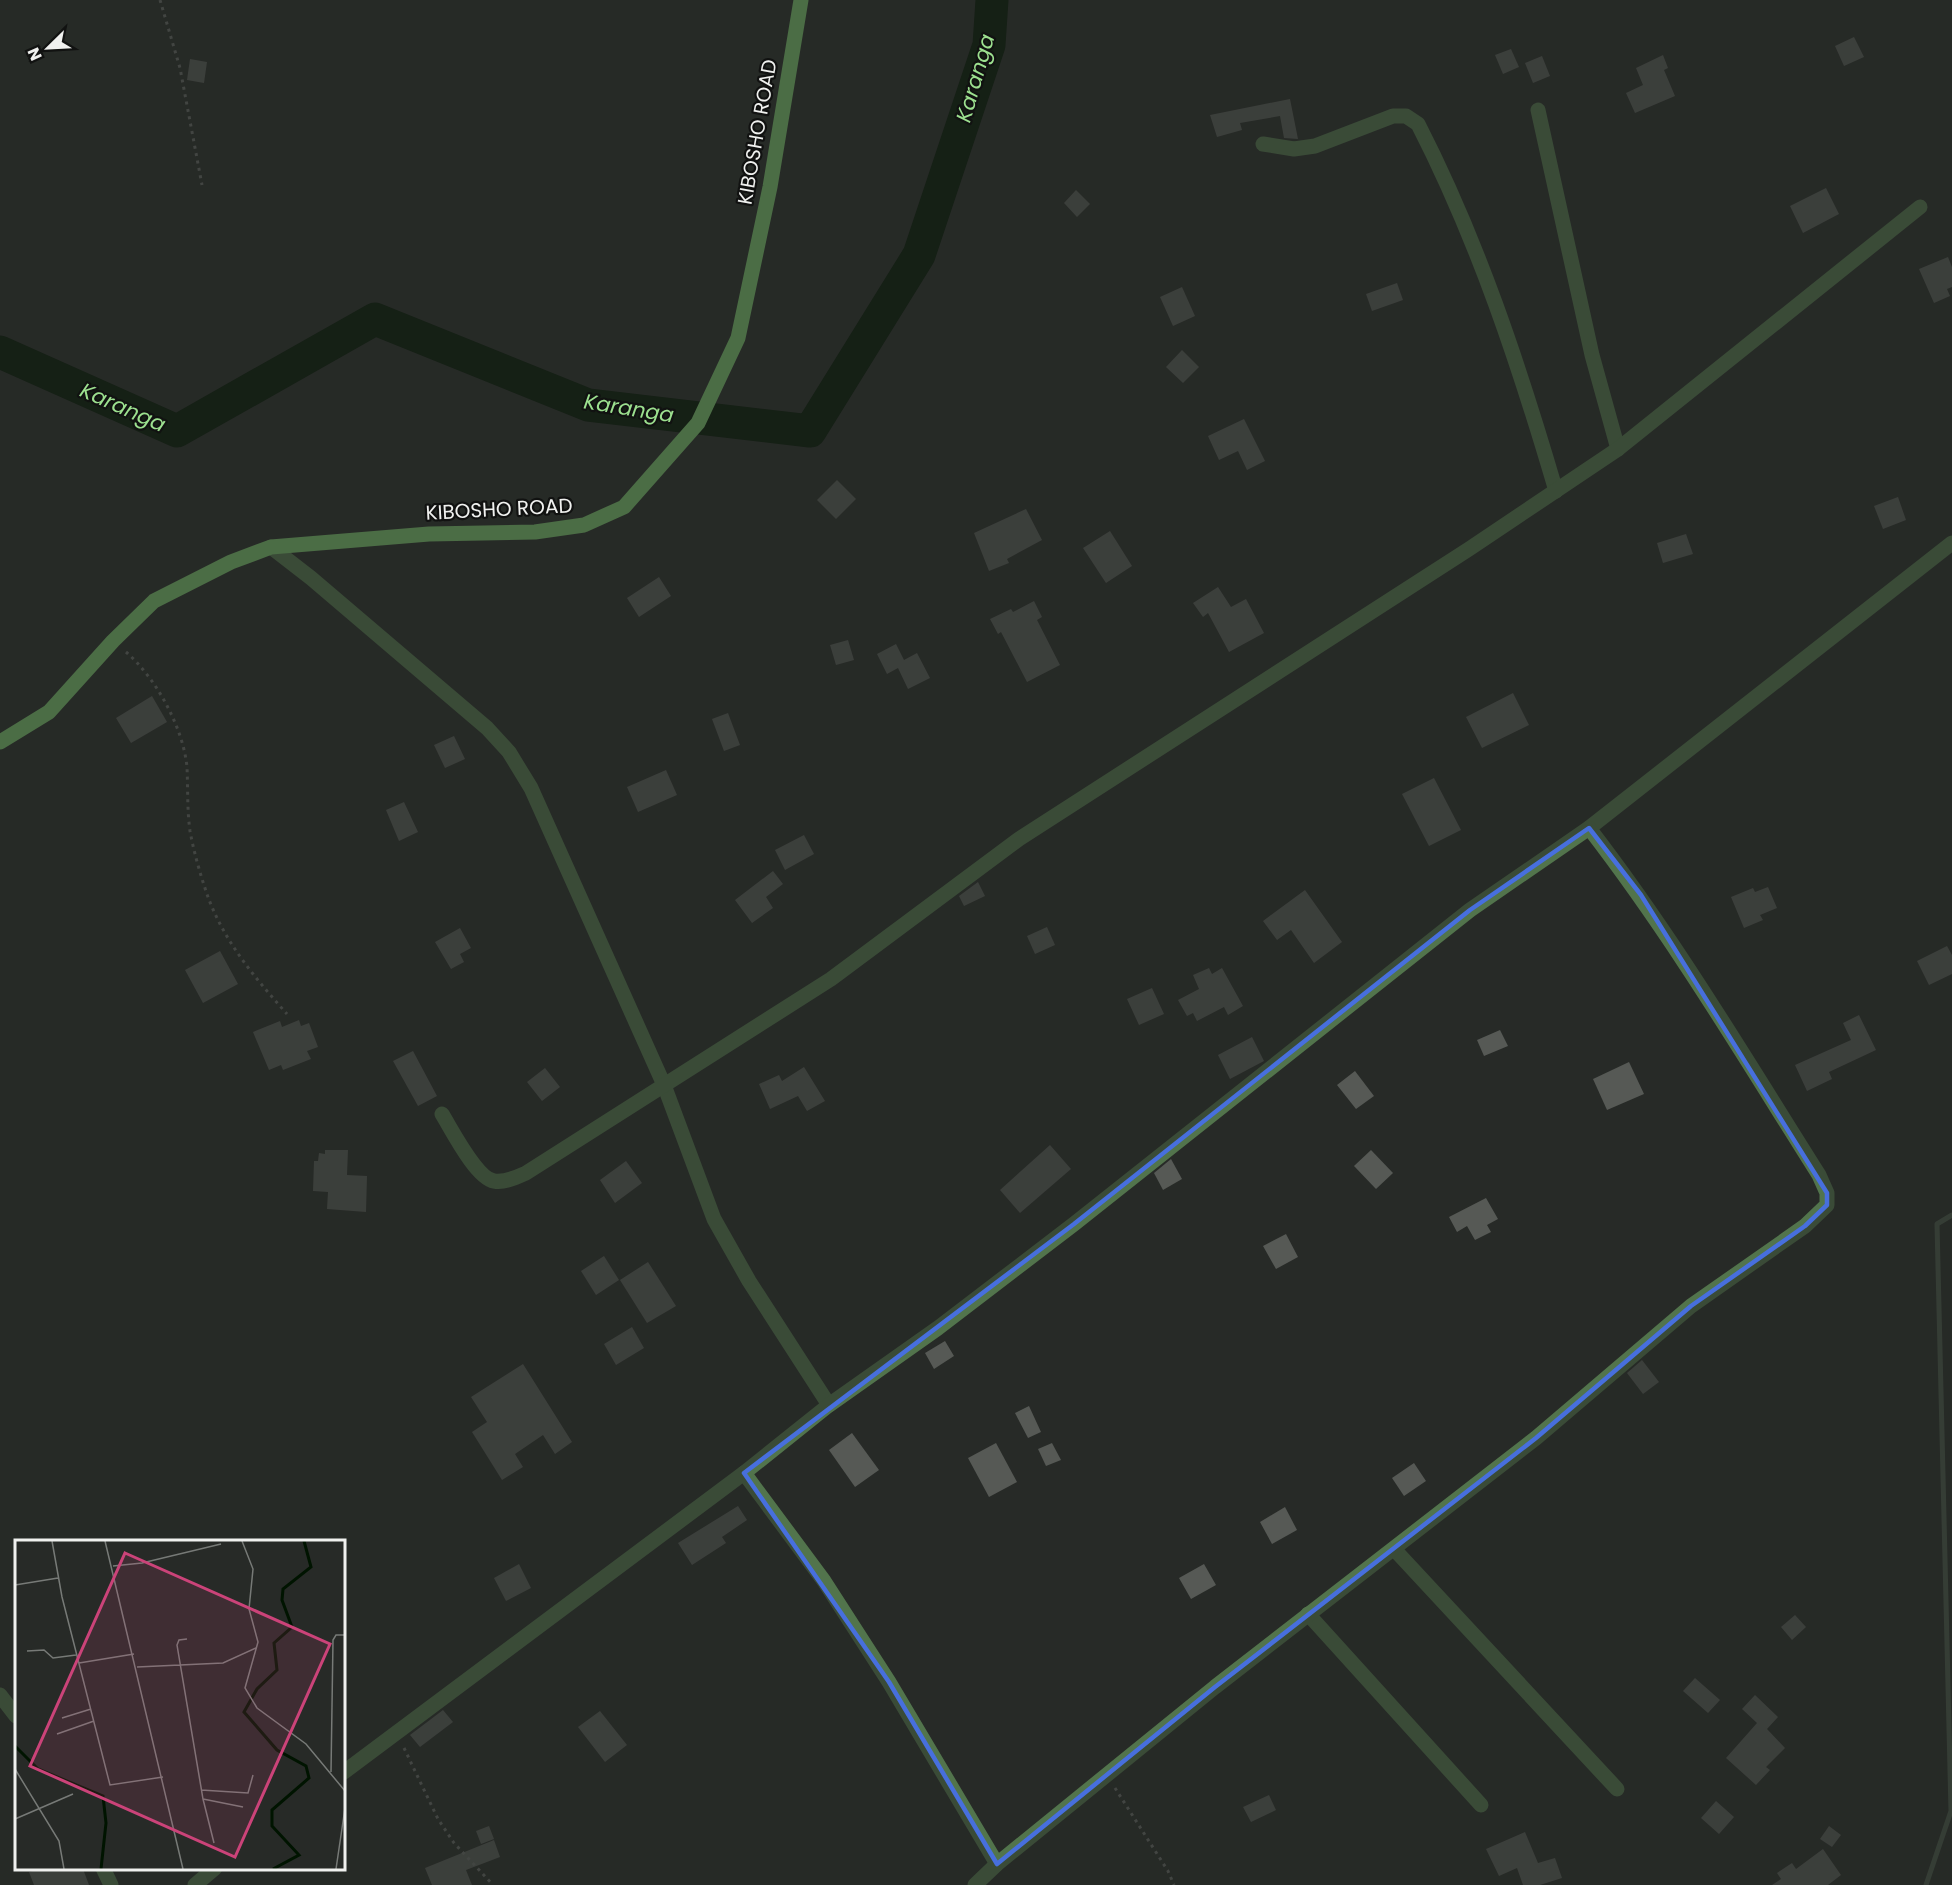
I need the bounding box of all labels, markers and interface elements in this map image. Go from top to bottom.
north arrow [18,18,78,78]
water label: Karanga [949,30,1001,126]
text: N [22,44,48,64]
street label: KIBOSHO ROAD [730,57,784,207]
water label: Karanga [76,375,170,439]
water label: Karanga [582,387,676,429]
street label: KIBOSHO ROAD [425,491,573,527]
inset map [15,1540,345,1870]

